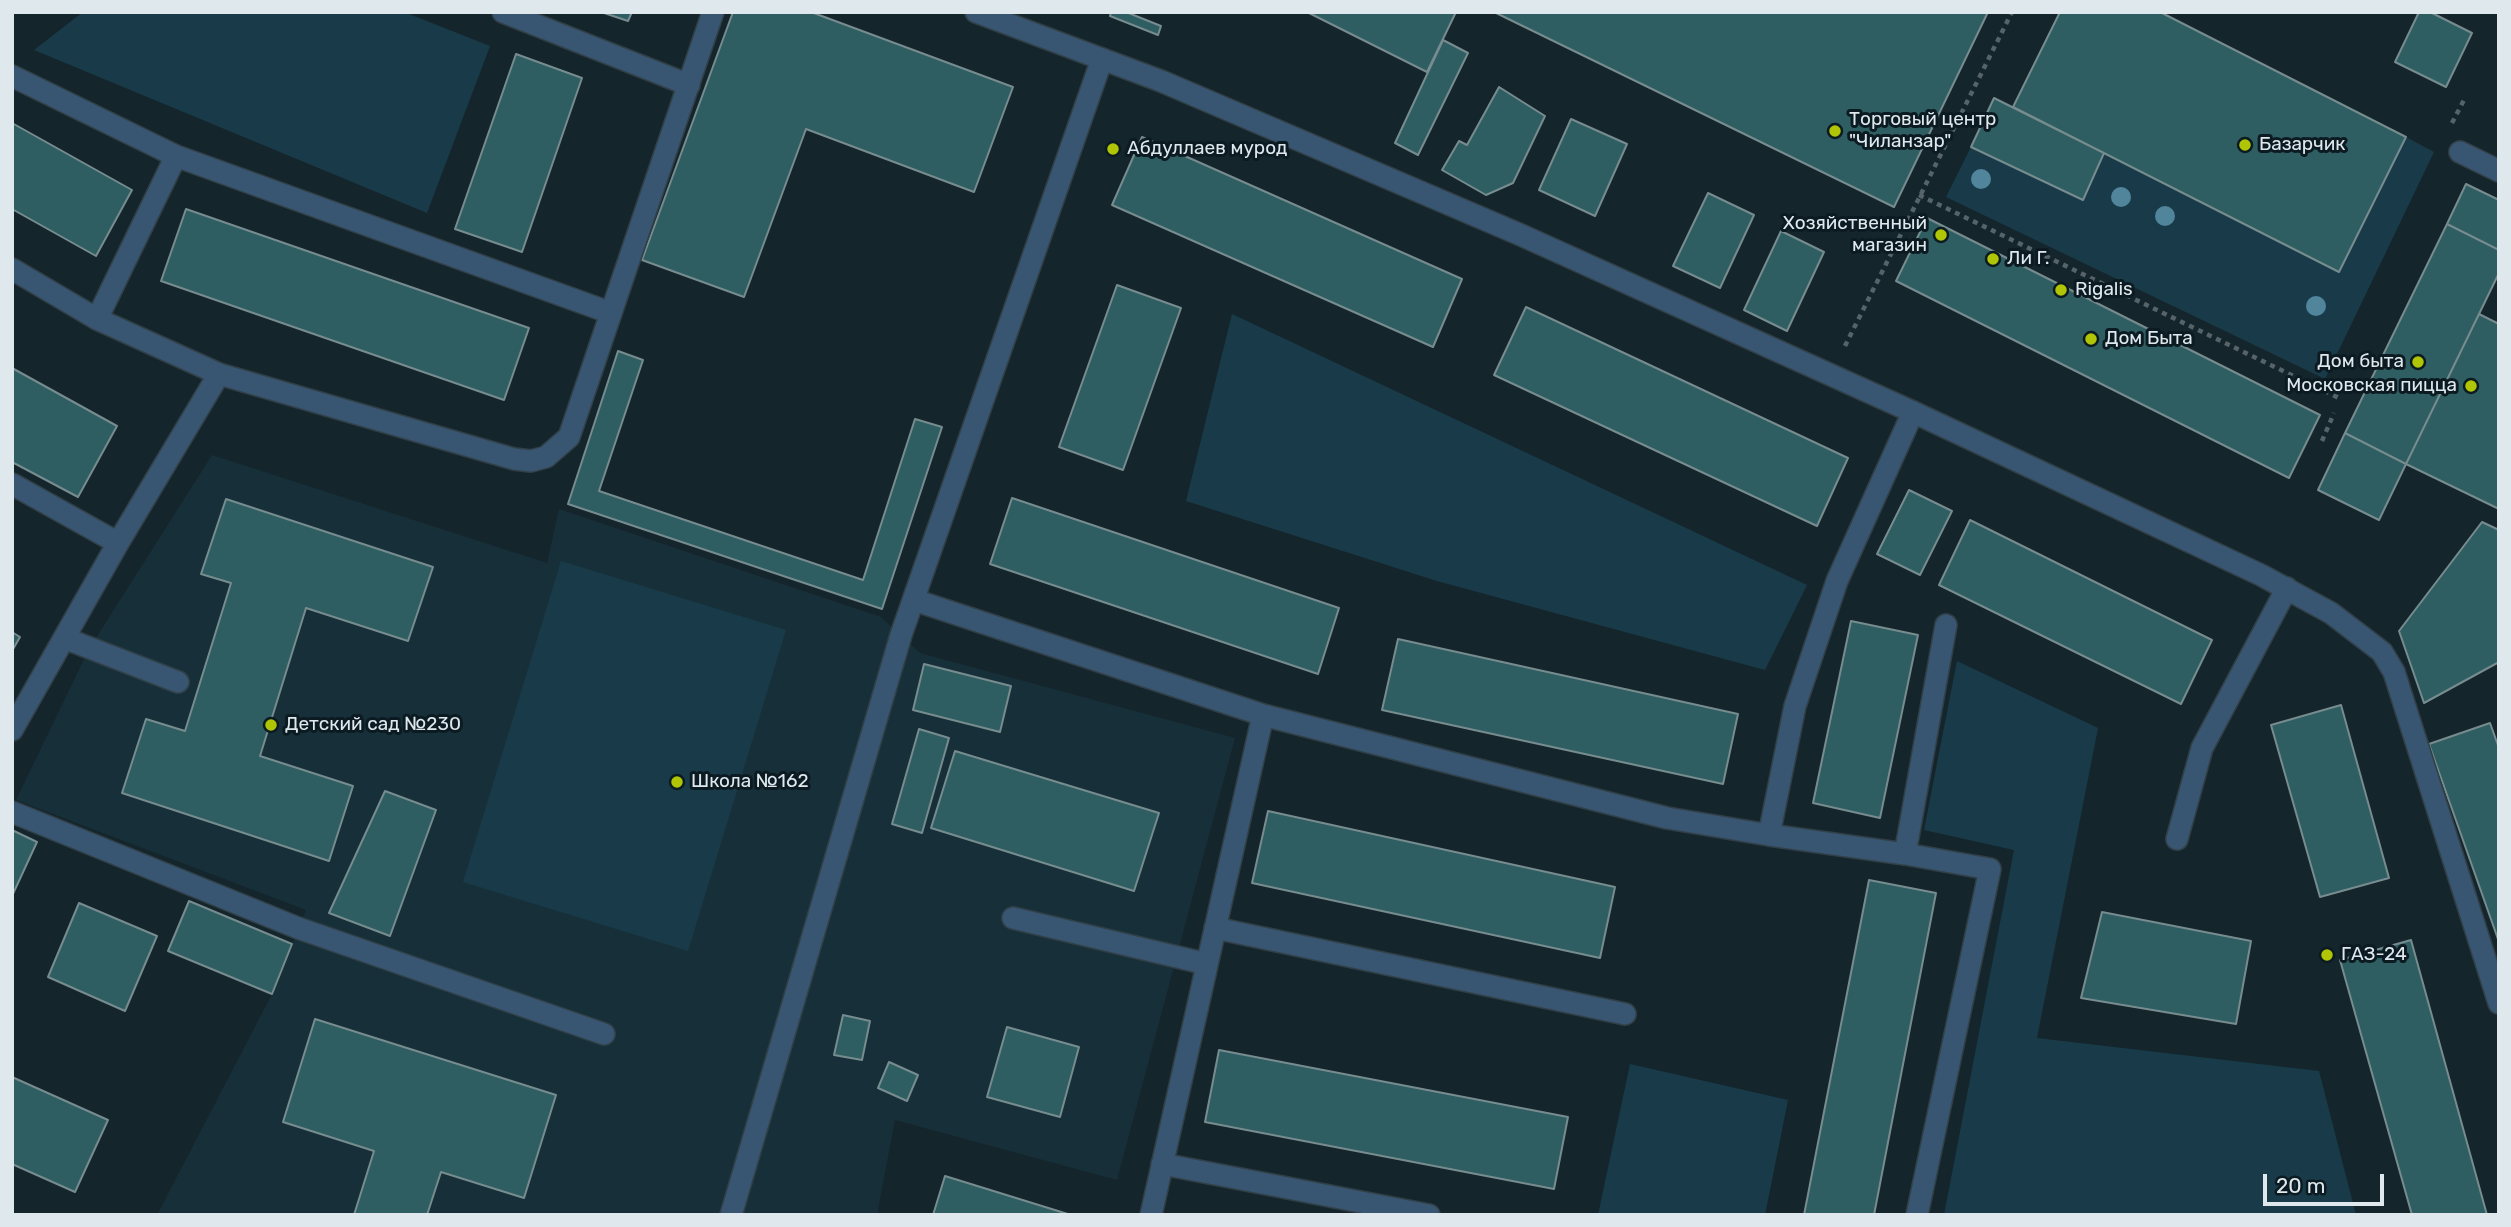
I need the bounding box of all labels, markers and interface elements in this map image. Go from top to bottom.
place label: Торговый центр "Чиланзар" [1849,109,1996,153]
marker: Торговый центр "Чиланзар" [1827,123,1843,139]
place label: Базарчик [2259,134,2345,156]
marker: Базарчик [2237,137,2253,153]
place label: Абдуллаев мурод [1127,138,1287,160]
marker: Абдуллаев мурод [1105,141,1121,157]
place label: Хозяйственный магазин [1783,213,1927,257]
marker: Хозяйственный магазин [1933,227,1949,243]
place label: Ли Г. [2007,248,2049,270]
marker: Ли Г. [1985,251,2001,267]
place label: Rigalis [2075,279,2133,301]
marker: Rigalis [2053,282,2069,298]
place label: Дом Быта [2105,328,2193,350]
marker: Дом Быта [2083,331,2099,347]
place label: Дом быта [2317,351,2404,373]
marker: Дом быта [2410,354,2426,370]
place label: Московская пицца [2286,375,2457,397]
marker: Московская пицца [2463,378,2479,394]
place label: Детский сад №230 [285,714,461,736]
marker: Детский сад №230 [263,717,279,733]
place label: Школа №162 [691,771,809,793]
marker: Школа №162 [669,774,685,790]
place label: ГАЗ-24 [2341,944,2407,966]
marker: ГАЗ-24 [2319,947,2335,963]
scale bar [2266,1160,2387,1204]
text: 20 m [2276,1173,2325,1198]

